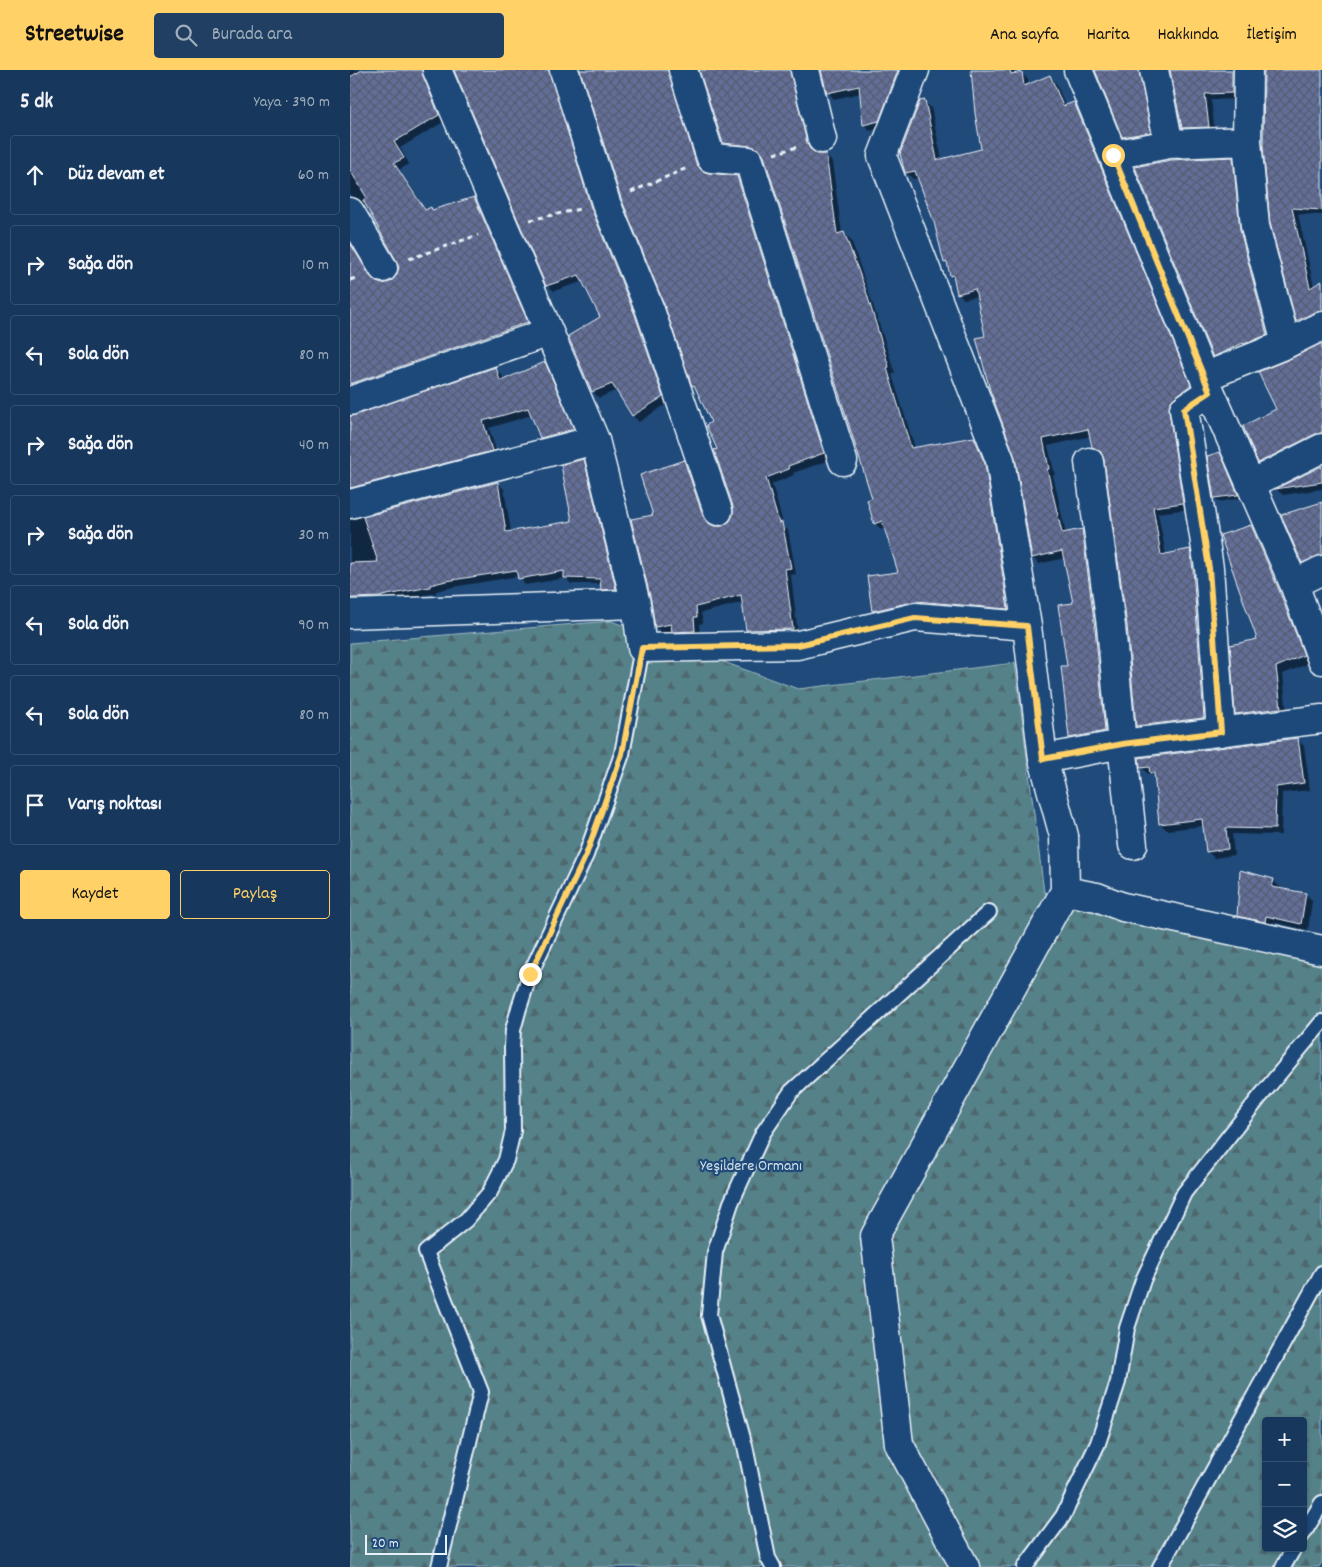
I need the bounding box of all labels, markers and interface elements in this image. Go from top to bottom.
search box [154,13,504,58]
text: Streetwise [25,18,124,52]
icon: search [172,21,200,49]
text: Burada ara [212,22,292,49]
text: Ana sayfa [990,23,1059,48]
text: Harita [1087,23,1129,48]
text: Hakkında [1157,23,1218,48]
text: İletişim [1246,23,1297,48]
text: 5 dk [20,88,53,118]
text: Yaya · 390 m [254,91,330,114]
route start [1102,144,1125,167]
icon: ahead [21,161,49,189]
text: Düz devam et [68,162,164,189]
text: 60 m [298,164,329,187]
icon: right [21,251,49,279]
text: Sağa dön [68,252,133,279]
text: 10 m [302,254,329,277]
icon: left [21,341,49,369]
text: Sola dön [68,342,129,369]
text: 80 m [299,344,329,367]
icon: right [21,431,49,459]
text: Sağa dön [68,432,133,459]
text: 40 m [299,434,329,457]
icon: right [21,521,49,549]
text: Sağa dön [68,522,133,549]
text: 30 m [299,524,329,547]
icon: left [21,611,49,639]
text: Sola dön [68,612,129,639]
text: 90 m [298,614,329,637]
icon: left [21,701,49,729]
text: Sola dön [68,702,129,729]
text: 80 m [299,704,329,727]
icon: arrive [21,791,49,819]
text: Varış noktası [68,792,162,819]
button: Kaydet [20,870,170,919]
button: Paylaş [180,870,330,919]
route end [519,963,542,986]
park label: Yeşildere Ormanı [700,1155,802,1178]
map controls [1262,1417,1307,1552]
button: + [1262,1417,1307,1462]
button: − [1262,1462,1307,1507]
button: layers [1262,1507,1307,1552]
scale bar [365,1532,448,1555]
text: 20 m [372,1534,399,1554]

